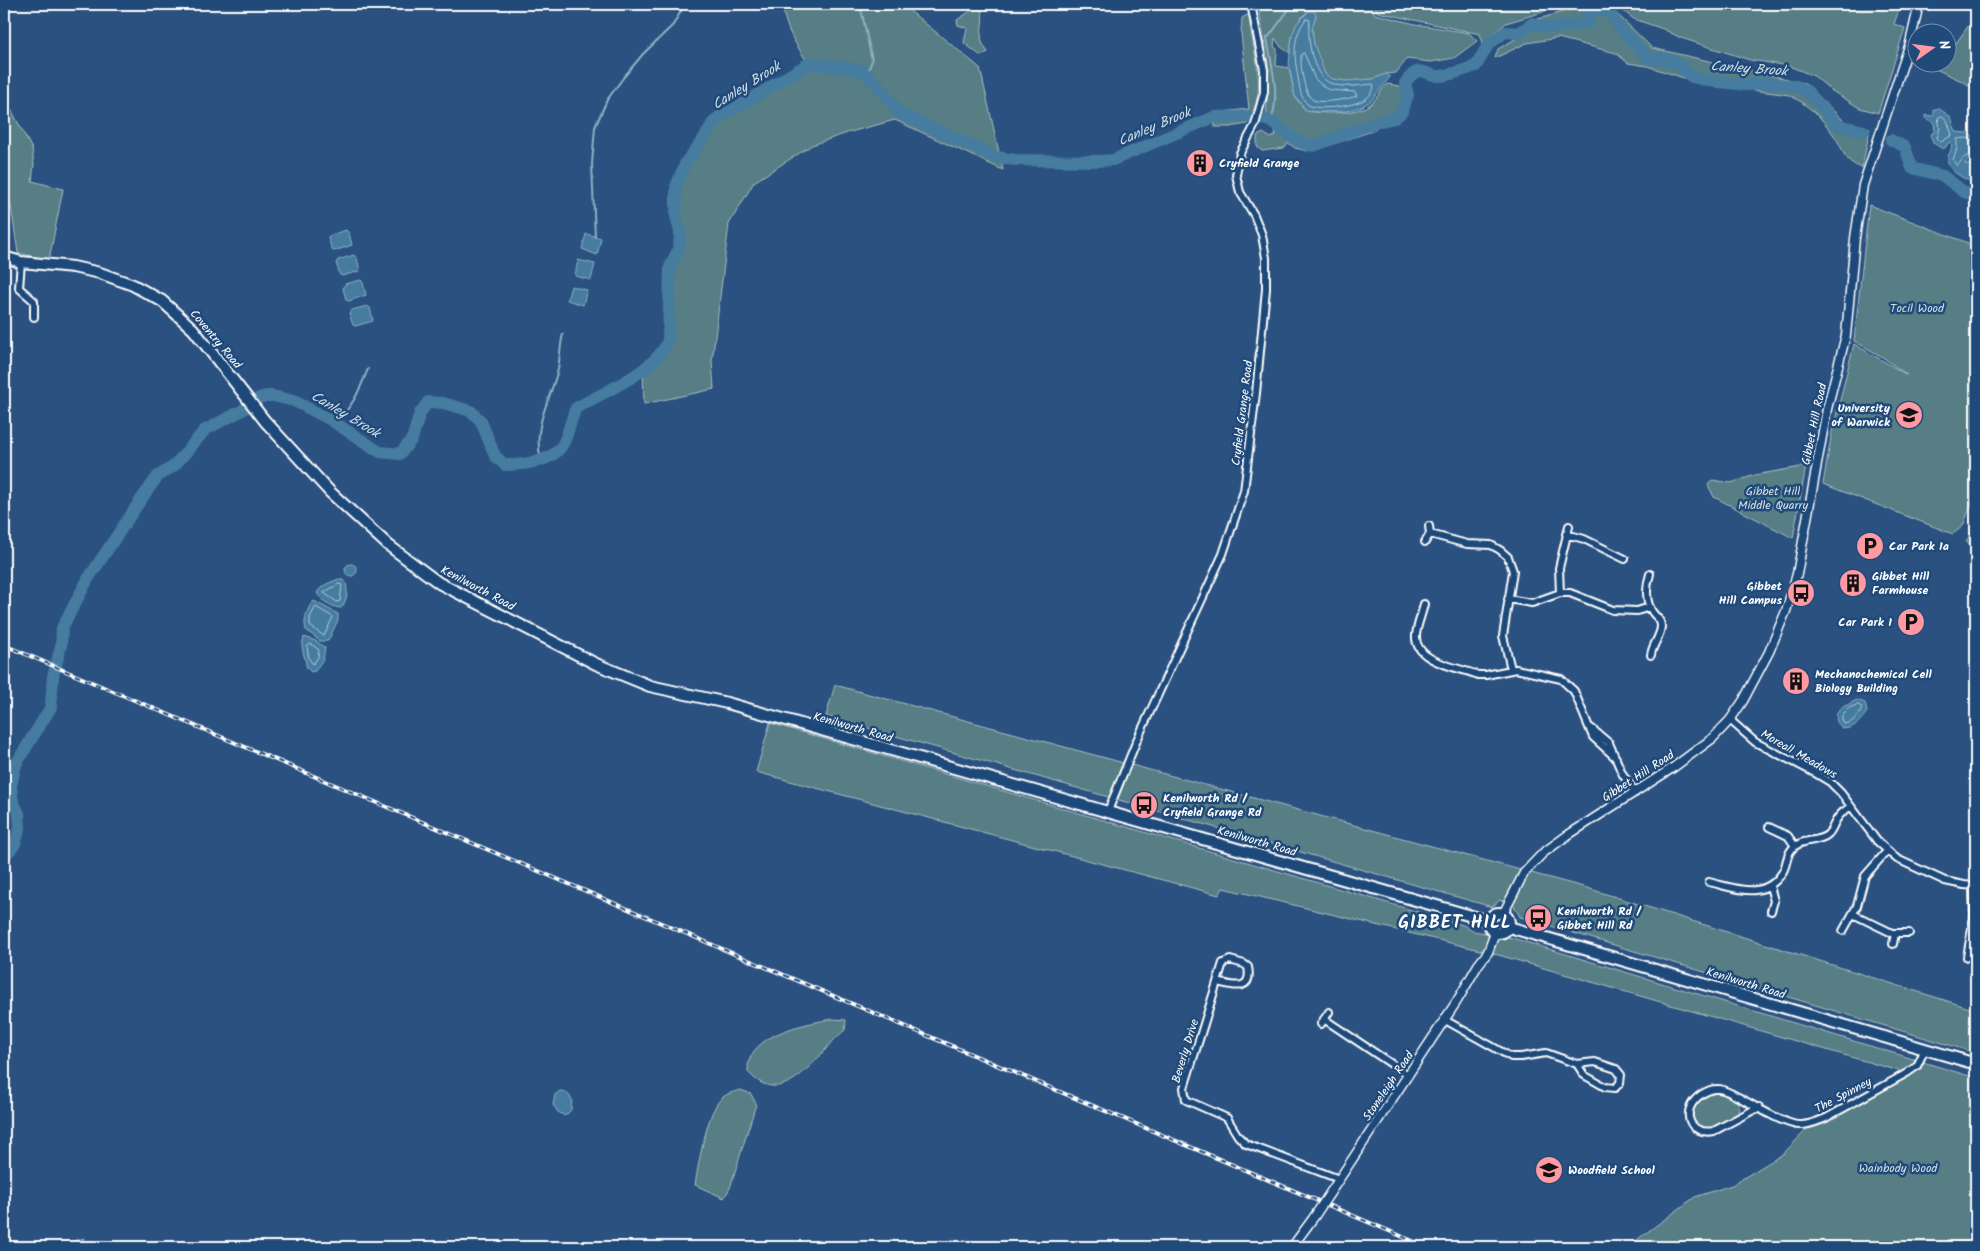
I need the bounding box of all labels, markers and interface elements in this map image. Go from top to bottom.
north arrow [1908,22,1958,72]
text: N [1932,38,1955,52]
water label: Canley Brook [708,55,787,116]
water label: Canley Brook [1710,55,1791,83]
water label: Canley Brook [1115,101,1196,152]
building icon: Cryfield Grange [1185,148,1215,178]
place label: Cryfield Grange [1219,154,1299,173]
park label: Tocil Wood [1890,299,1945,318]
street label: Coventry Road [185,305,247,374]
street label: Cryfield Grange Road [1227,359,1258,467]
street label: Gibbet Hill Road [1797,380,1833,467]
water label: Canley Brook [307,386,386,445]
place label: University of Warwick [1831,399,1891,432]
school or university icon: University of Warwick [1894,400,1924,430]
park label: Gibbet Hill Middle Quarry [1738,482,1808,515]
parking icon: Car Park 1a [1855,531,1885,561]
place label: Car Park 1a [1889,537,1949,556]
street label: Kenilworth Road [437,561,519,617]
place label: Gibbet Hill Farmhouse [1872,567,1930,600]
building icon: Gibbet Hill Farmhouse [1838,568,1868,598]
place label: Gibbet Hill Campus [1719,577,1783,610]
bus stop icon: Gibbet Hill Campus [1786,578,1816,608]
parking icon: Car Park 1 [1896,607,1926,637]
place label: Car Park 1 [1838,613,1892,632]
place label: Mechanochemical Cell Biology Building [1815,665,1932,698]
building icon: Mechanochemical Cell Biology Building [1781,666,1811,696]
street label: Kenilworth Road [811,707,896,748]
street label: Moreall Meadows [1757,725,1841,784]
street label: Gibbet Hill Road [1598,745,1679,807]
place label: Kenilworth Rd / Cryfield Grange Rd [1163,789,1262,822]
bus stop icon: Kenilworth Rd / Cryfield Grange Rd [1129,790,1159,820]
street label: Kenilworth Road [1215,821,1300,862]
place label: Kenilworth Rd / Gibbet Hill Rd [1557,902,1642,935]
bus stop icon: Kenilworth Rd / Gibbet Hill Rd [1523,903,1553,933]
district label: GIBBET HILL [1398,909,1512,938]
street label: Kenilworth Road [1704,962,1789,1005]
street label: Beverly Drive [1167,1016,1204,1085]
street label: Stoneleigh Road [1358,1047,1419,1125]
street label: The Spinney [1811,1072,1875,1118]
school or university icon: Woodfield School [1534,1155,1564,1185]
park label: Wainbody Wood [1859,1159,1938,1178]
place label: Woodfield School [1568,1161,1655,1180]

